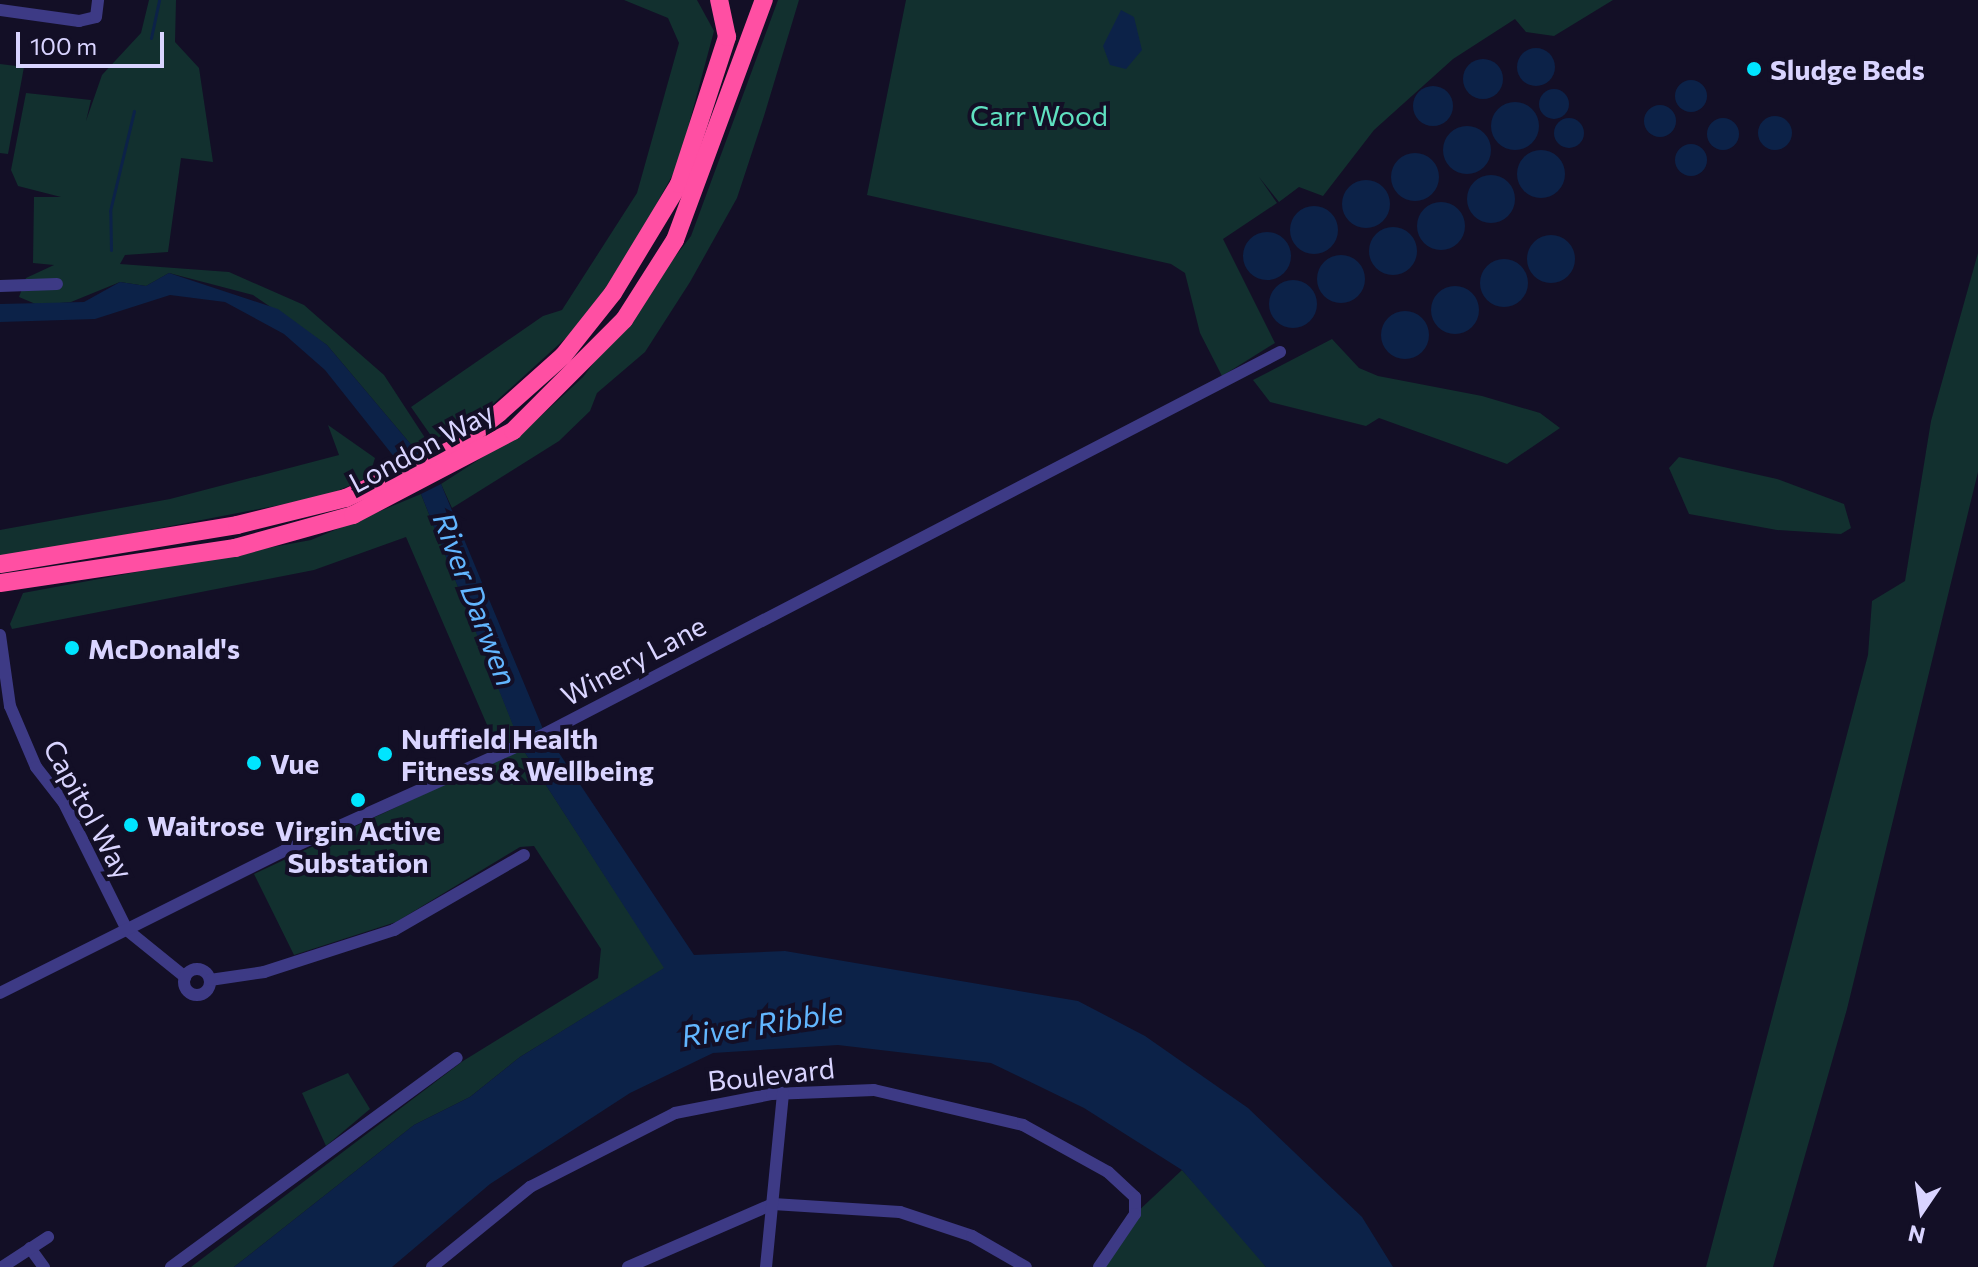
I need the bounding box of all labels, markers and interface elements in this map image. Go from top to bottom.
scale bar [20,16,168,66]
text: 100 m [30,31,97,60]
place label: Sludge Beds [1770,52,1925,86]
marker: Sludge Beds [1745,60,1763,78]
park label: Carr Wood [970,98,1108,132]
street label: London Way [343,395,499,499]
water label: River Darwen [426,507,526,691]
street label: Winery Lane [555,608,711,712]
place label: McDonald's [88,631,240,665]
marker: McDonald's [63,639,81,657]
place label: Nuffield Health Fitness & Wellbeing [401,721,654,787]
street label: Capitol Way [37,734,141,884]
marker: Nuffield Health Fitness & Wellbeing [376,745,394,763]
place label: Vue [270,746,319,780]
marker: Vue [245,754,263,772]
marker: Virgin Active Substation [349,791,367,809]
place label: Waitrose [147,808,265,842]
place label: Virgin Active Substation [275,813,441,879]
marker: Waitrose [122,816,140,834]
water label: River Ribble [679,992,845,1054]
street label: Boulevard [706,1051,836,1097]
north arrow [1882,1171,1962,1251]
text: N [1905,1220,1928,1250]

